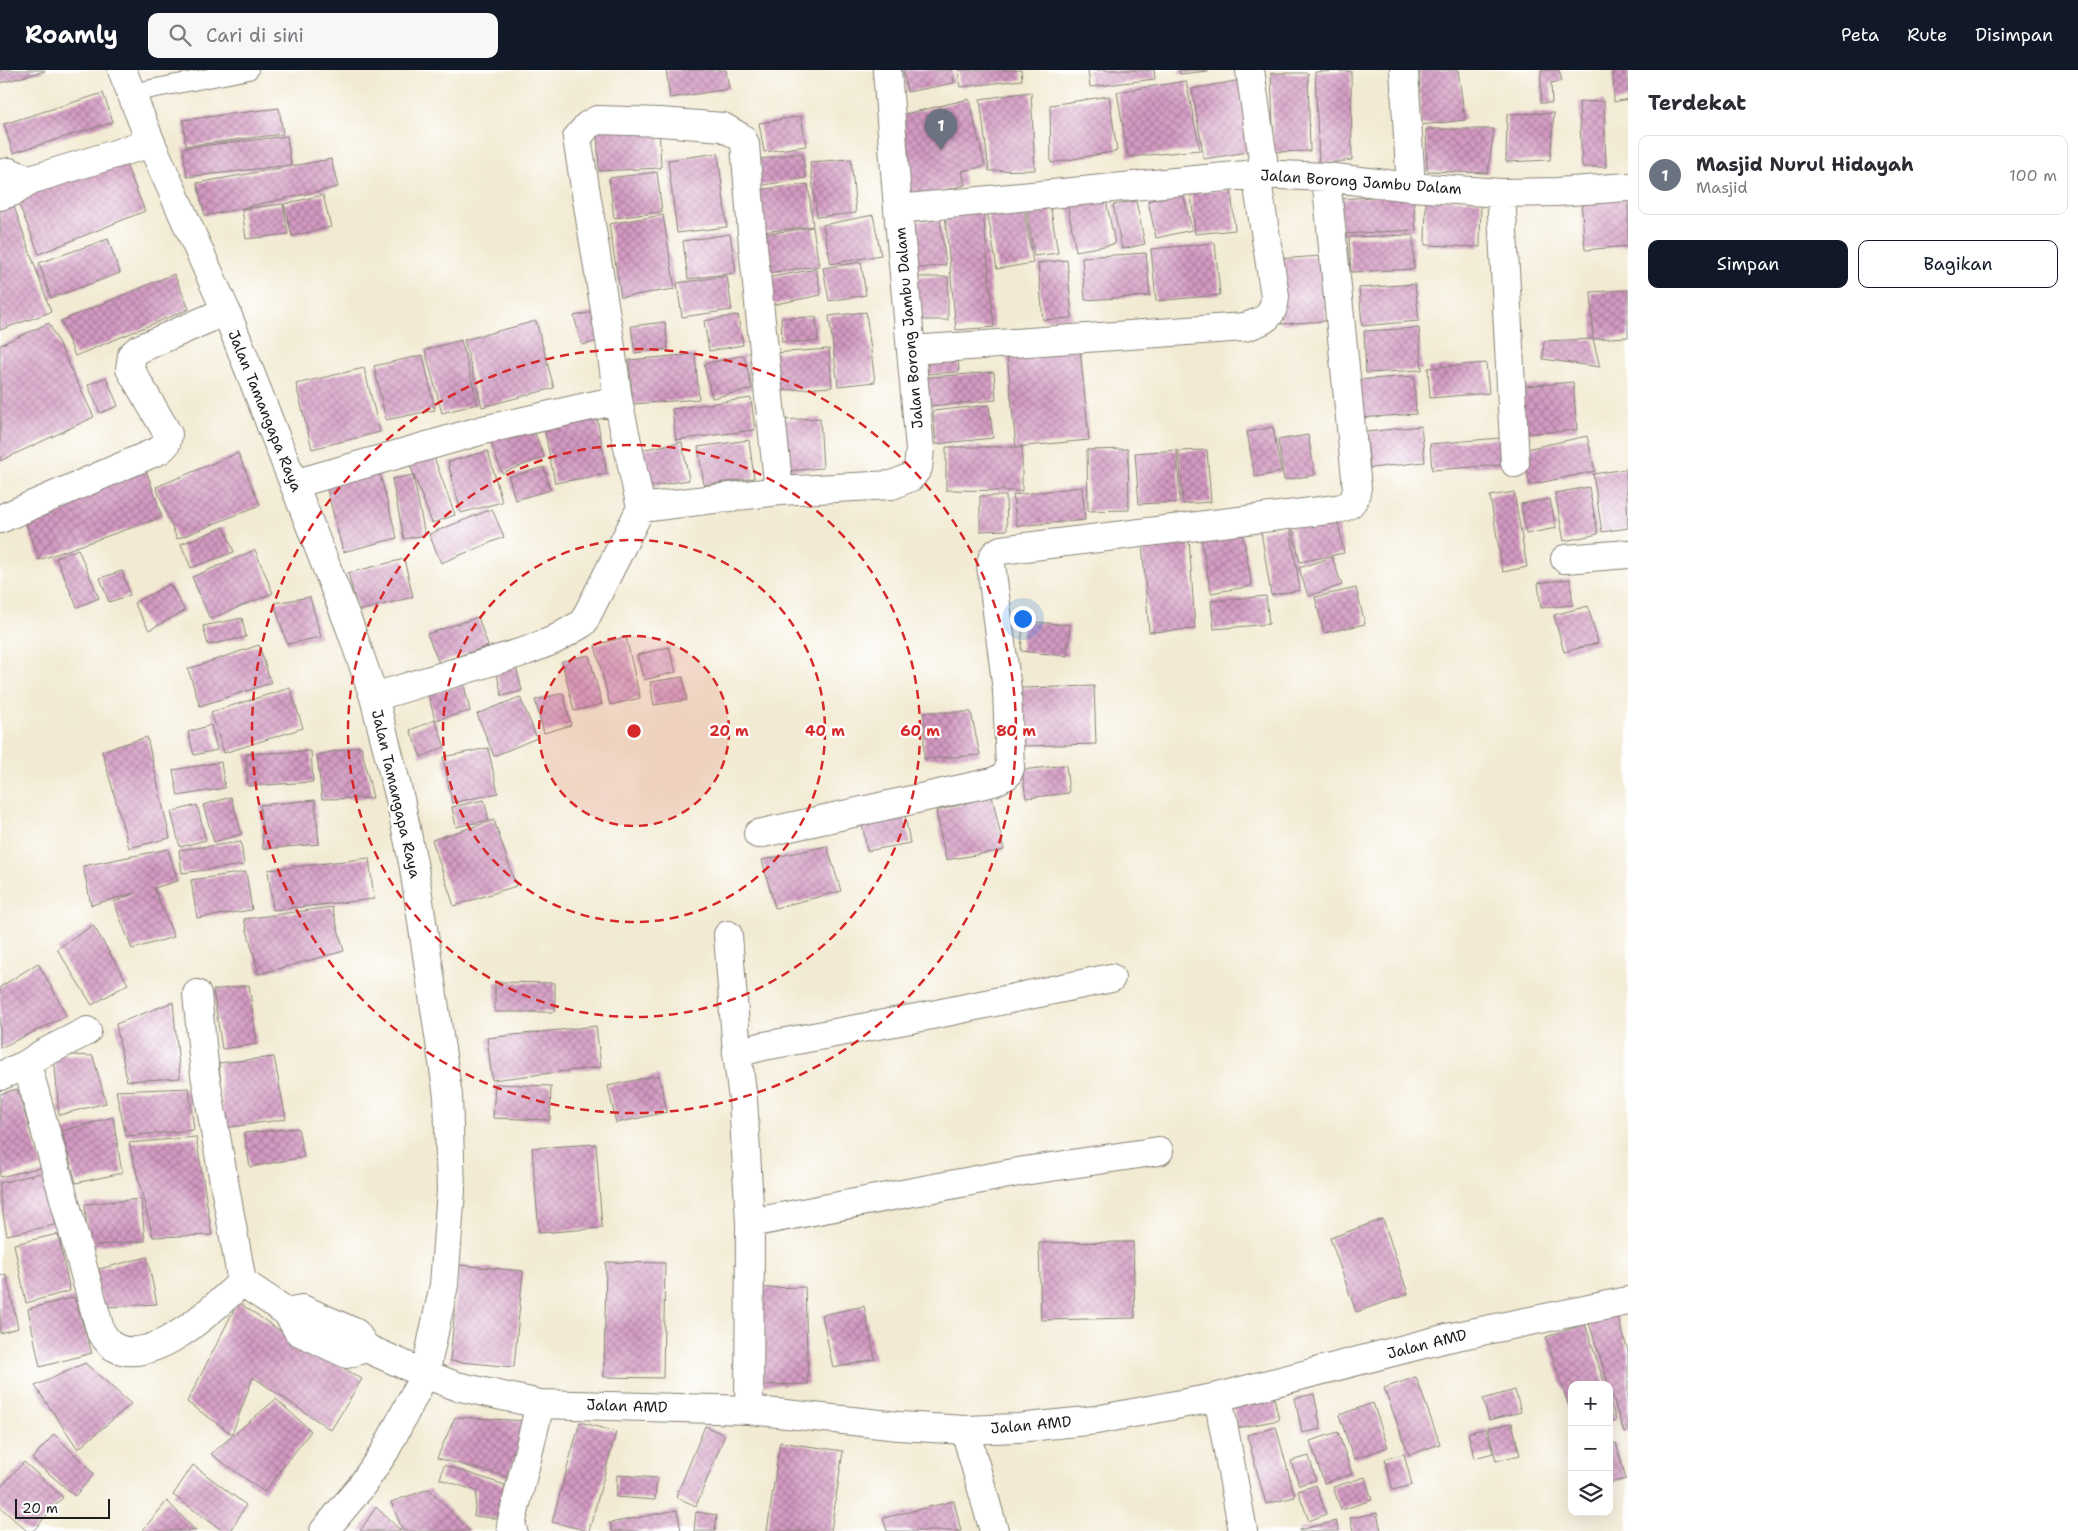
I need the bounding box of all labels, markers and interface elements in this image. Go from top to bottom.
search box [148,13,498,58]
text: Roamly [25,19,118,51]
icon: search [166,21,194,49]
text: Cari di sini [206,23,304,48]
text: Peta [1841,23,1879,47]
text: Rute [1907,23,1947,47]
text: Disimpan [1975,23,2053,47]
text: Terdekat [1648,89,1746,117]
pin: 1 [925,109,957,150]
text: Masjid Nurul Hidayah [1696,152,1914,177]
street label: Jalan Borong Jambu Dalam [1260,165,1463,199]
text: 1 [1661,165,1669,186]
text: 100 m [2009,165,2057,186]
text: Masjid [1696,177,1748,198]
street label: Jalan Borong Jambu Dalam [890,226,928,429]
button: Simpan [1648,240,1848,288]
button: Bagikan [1858,240,2058,288]
street label: Jalan Tamangapa Raya [223,327,307,495]
your location [1010,606,1036,632]
street label: Jalan Tamangapa Raya [367,708,425,881]
text: 20 m [709,721,749,741]
text: 40 m [805,721,845,741]
text: 60 m [900,721,940,741]
text: 80 m [996,721,1036,741]
centre of rings [625,722,643,740]
street label: Jalan AMD [1385,1324,1469,1364]
map controls [1568,1381,1613,1516]
button: + [1568,1381,1613,1426]
street label: Jalan AMD [586,1395,668,1417]
street label: Jalan AMD [990,1411,1072,1439]
button: − [1568,1426,1613,1471]
button: layers [1568,1471,1613,1516]
scale bar [15,1496,110,1519]
text: 20 m [22,1499,58,1517]

